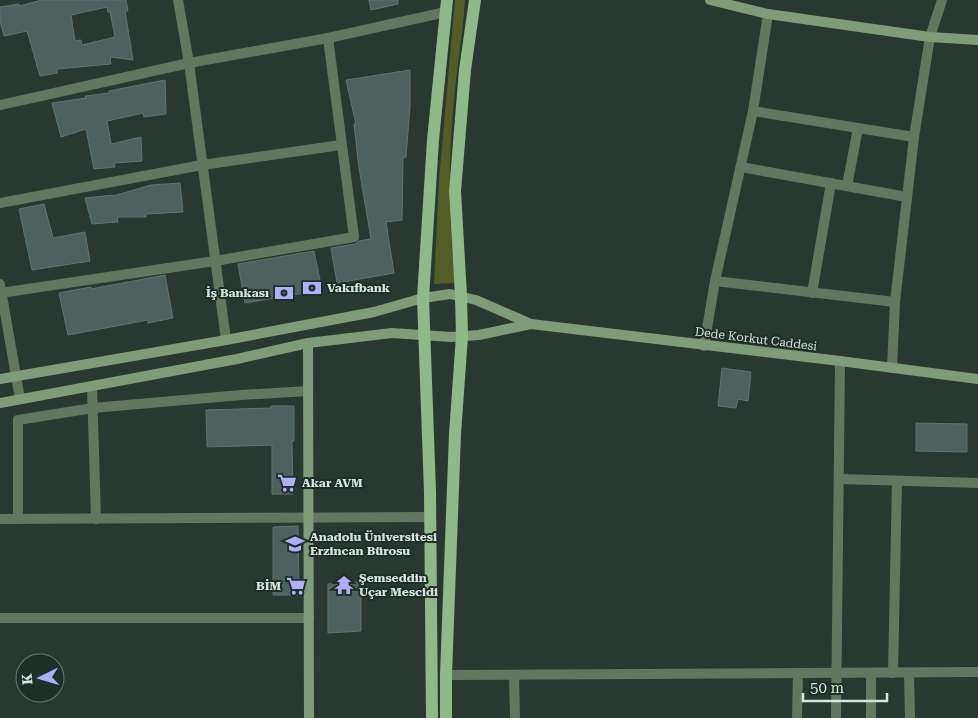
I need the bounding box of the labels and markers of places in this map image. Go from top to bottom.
bank icon: Vakıfbank [301,277,323,299]
place label: Vakıfbank [327,281,391,295]
bank icon: İş Bankası [273,282,295,304]
place label: İş Bankası [206,286,269,300]
supermarket icon: Akar AVM [276,472,298,494]
place label: Akar AVM [302,476,363,490]
place label: Anadolu Üniversitesi Erzincan Bürosu [310,530,437,558]
school or university icon: Anadolu Üniversitesi Erzincan Bürosu [284,533,306,555]
place label: Şemseddin Uçar Mescidi [359,571,438,599]
temple icon: Şemseddin Uçar Mescidi [333,574,355,596]
supermarket icon: BİM [285,575,307,597]
place label: BİM [256,579,281,593]

